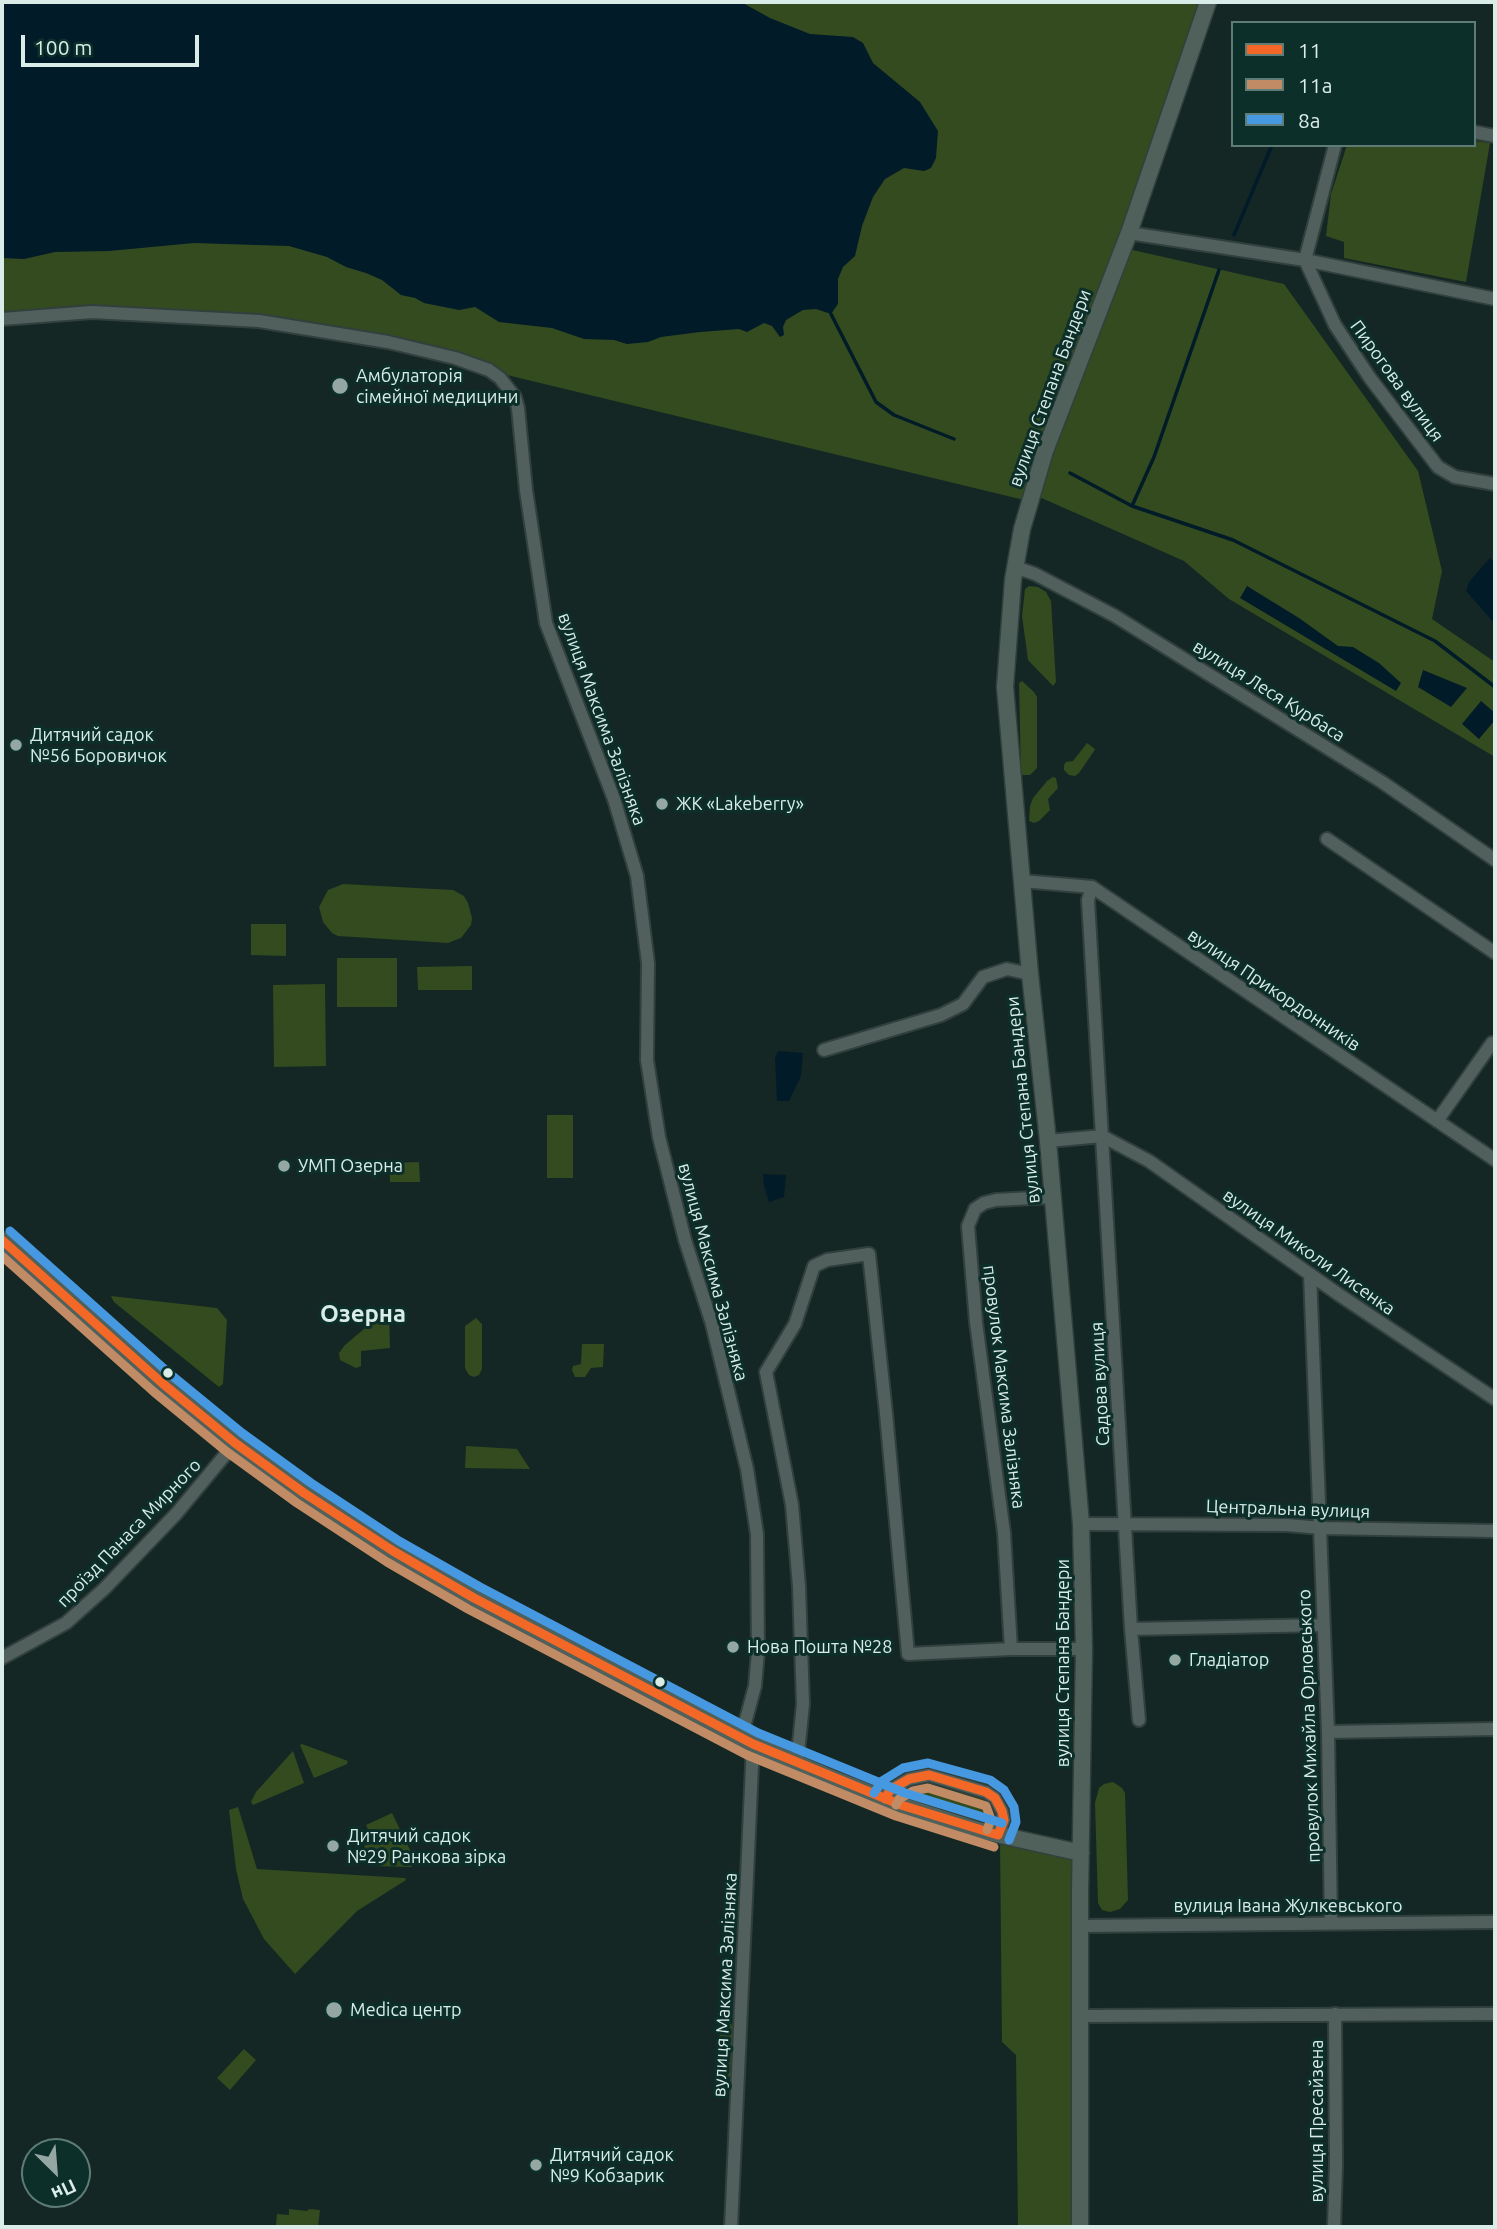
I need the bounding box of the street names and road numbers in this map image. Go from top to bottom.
street label: вулиця Степана Бандери [1004,286,1096,490]
street label: Пирогова вулиця [1346,316,1448,446]
street label: вулиця Максима Залізняка [553,610,651,828]
street label: вулиця Леся Курбаса [1189,635,1349,747]
street label: вулиця Прикордонників [1184,924,1364,1056]
street label: вулиця Степана Бандери [1001,995,1045,1205]
street label: вулиця Максима Залізняка [673,1161,753,1383]
street label: вулиця Миколи Лисенка [1219,1184,1399,1320]
street label: провулок Максима Залізняка [978,1264,1030,1510]
street label: Садова вулиця [1086,1321,1114,1447]
street label: проїзд Панаса Мирного [52,1454,206,1612]
street label: Центральна вулиця [1206,1495,1370,1523]
street label: вулиця Степана Бандери [1052,1559,1074,1767]
street label: провулок Михайла Орловського [1293,1589,1325,1863]
street label: вулиця Максима Залізняка [708,1872,742,2098]
street label: вулиця Івана Жулкевського [1173,1895,1403,1917]
street label: вулиця Пресайзена [1306,2039,1328,2203]

